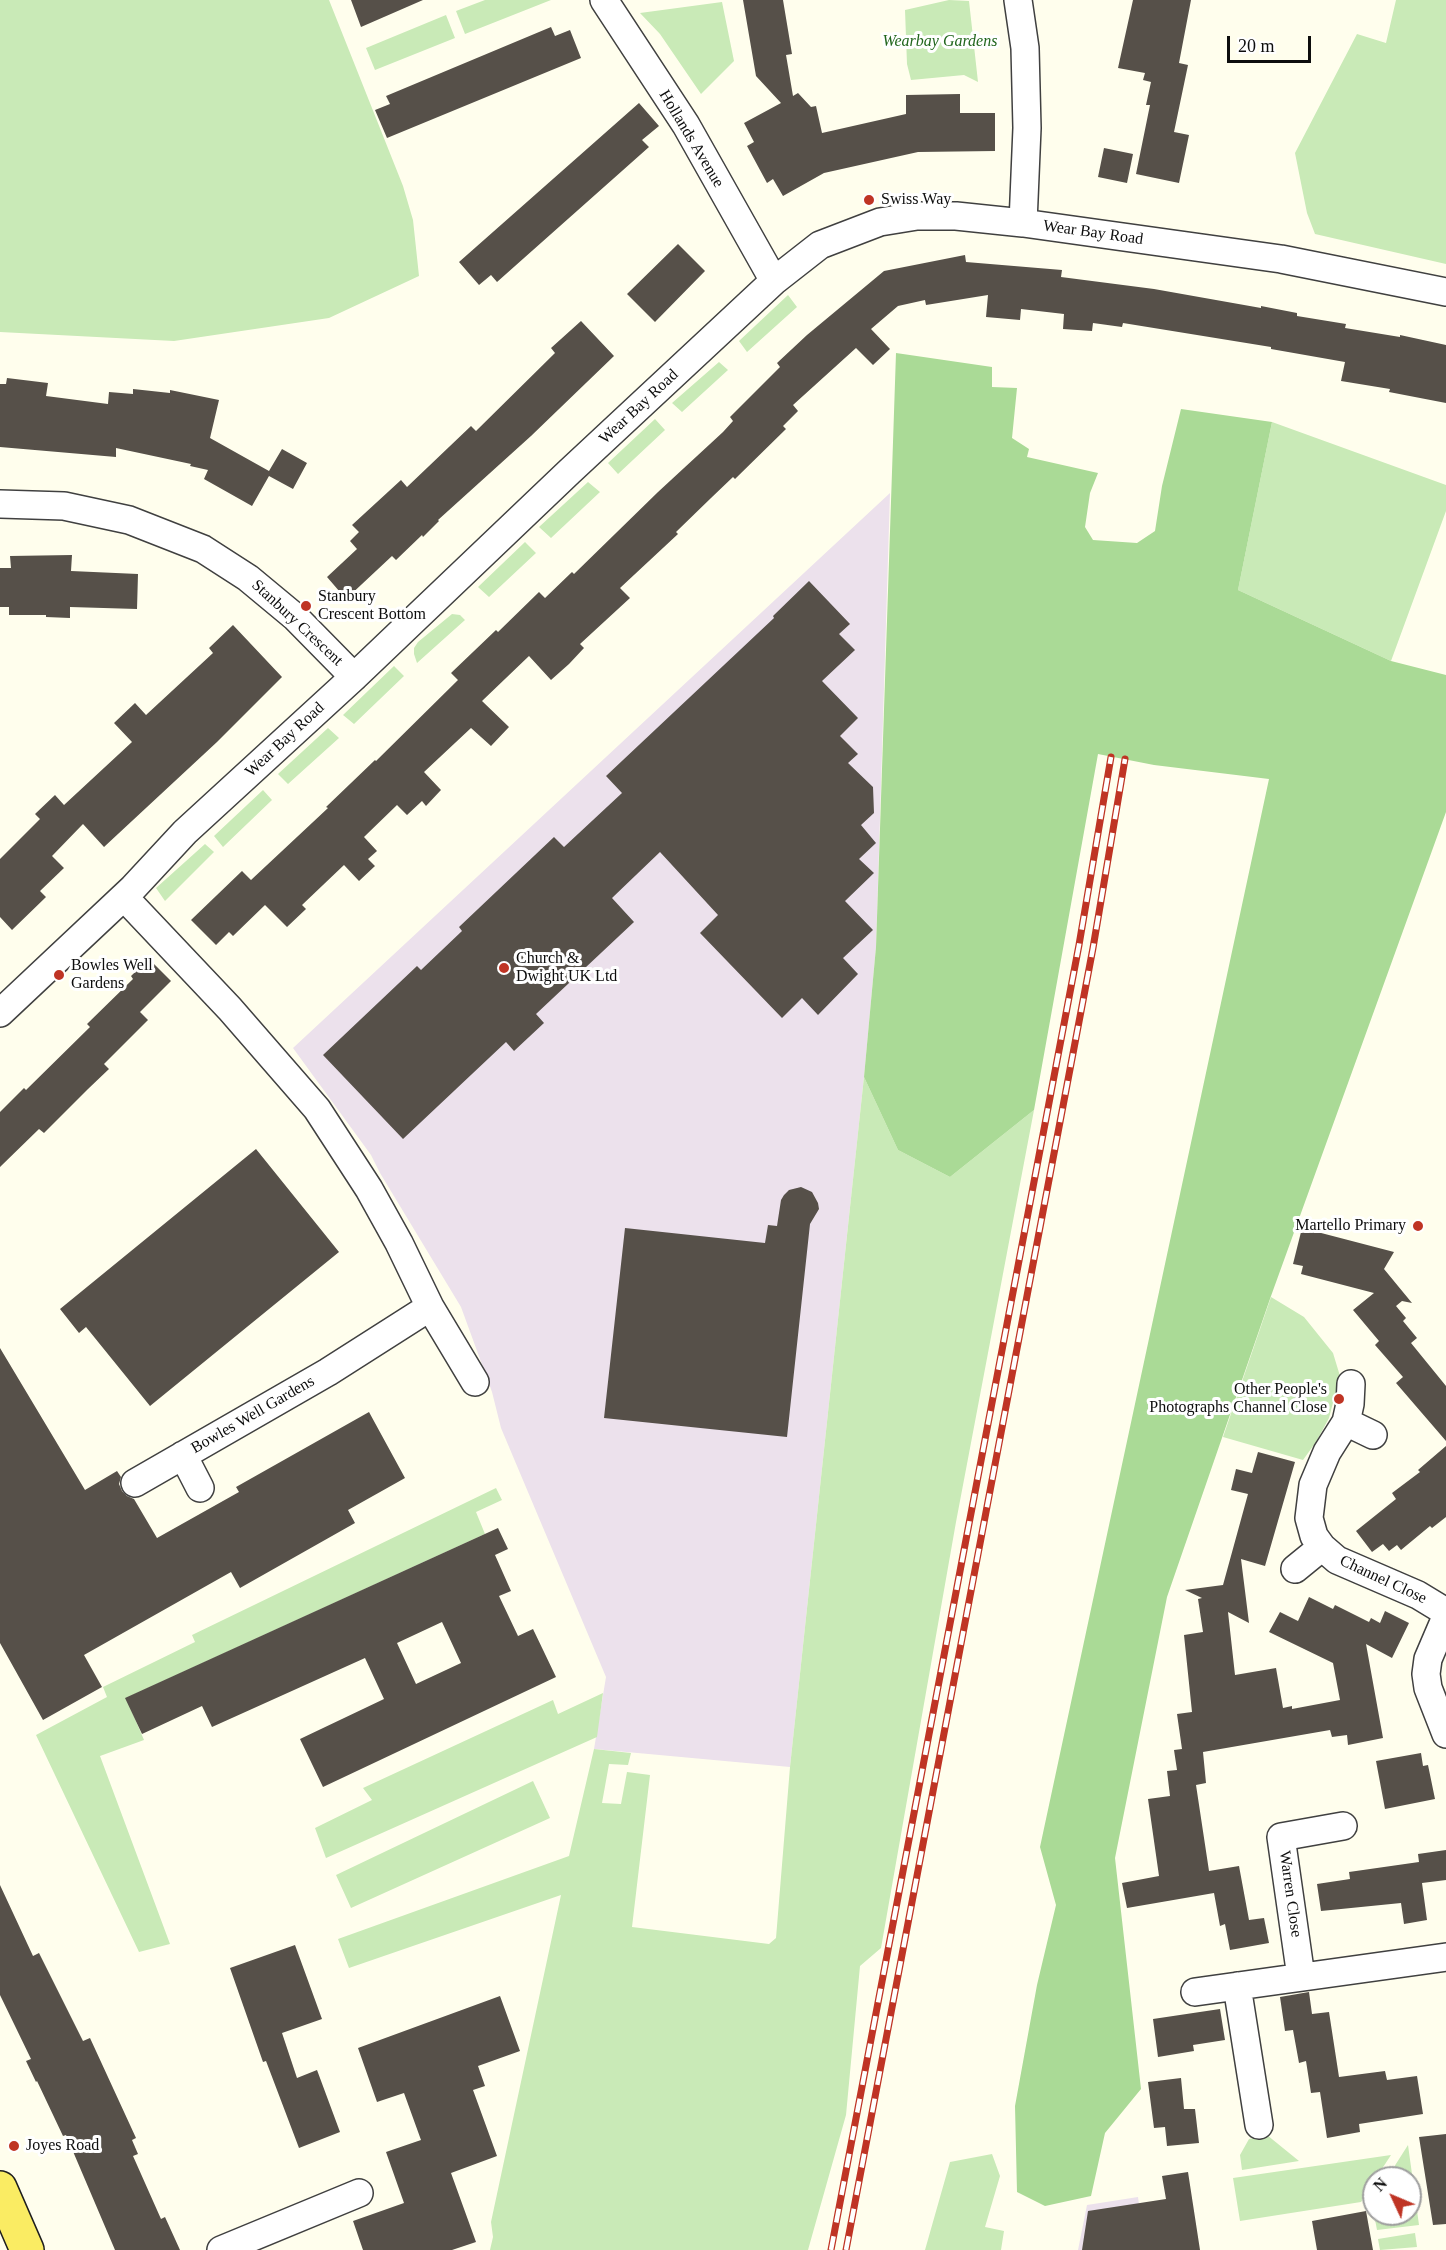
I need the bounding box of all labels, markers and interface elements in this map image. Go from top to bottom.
scale bar [1230,24,1314,62]
park label: Wearbay Gardens [883,32,997,52]
text: 20 m [1238,36,1275,56]
street label: Hollands Avenue [654,87,728,191]
place label: Swiss Way [881,190,951,210]
marker: Swiss Way [862,193,876,207]
street label: Wear Bay Road [1042,216,1144,250]
street label: Wear Bay Road [596,366,682,448]
street label: Stanbury Crescent [247,576,347,670]
place label: Stanbury Crescent Bottom [318,587,426,625]
marker: Stanbury Crescent Bottom [299,599,313,613]
street label: Wear Bay Road [242,699,328,781]
place label: Church & Dwight UK Ltd [516,949,617,987]
place label: Bowles Well Gardens [71,956,153,994]
marker: Church & Dwight UK Ltd [497,961,511,975]
marker: Bowles Well Gardens [52,968,66,982]
place label: Martello Primary [1295,1216,1406,1236]
marker: Martello Primary [1411,1219,1425,1233]
street label: Bowles Well Gardens [188,1372,318,1458]
place label: Other People's Photographs Channel Close [1149,1380,1327,1418]
marker: Other People's Photographs Channel Close [1332,1392,1346,1406]
street label: Channel Close [1336,1551,1430,1609]
street label: Warren Close [1274,1850,1306,1938]
place label: Joyes Road [26,2136,99,2156]
marker: Joyes Road [7,2139,21,2153]
north arrow [1362,2166,1422,2226]
text: N [1370,2174,1390,2195]

